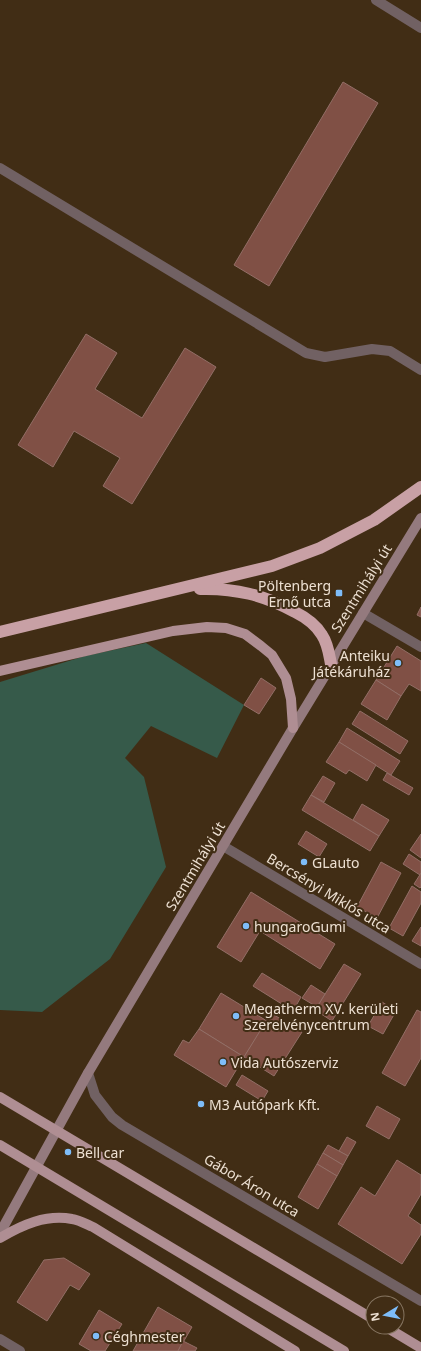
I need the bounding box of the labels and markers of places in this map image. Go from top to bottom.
place label: Pöltenberg Ernő utca [258,576,331,611]
marker: Pöltenberg Ernő utca [334,588,344,598]
place label: Anteiku Játékáruház [311,646,390,681]
marker: Anteiku Játékáruház [393,658,403,668]
place label: GLauto [312,853,360,872]
marker: GLauto [299,857,309,867]
place label: hungaroGumi [254,917,346,936]
marker: hungaroGumi [241,921,251,931]
place label: Megatherm XV. kerületi Szerelvénycentrum [244,999,398,1034]
marker: Megatherm XV. kerületi Szerelvénycentrum [231,1011,241,1021]
place label: Vida Autószerviz [231,1053,339,1072]
marker: Vida Autószerviz [218,1057,228,1067]
place label: M3 Autópark Kft. [209,1095,320,1114]
marker: M3 Autópark Kft. [196,1099,206,1109]
place label: Bell car [76,1143,124,1162]
marker: Bell car [63,1147,73,1157]
place label: Céghmester [104,1327,185,1346]
marker: Céghmester [91,1331,101,1341]

